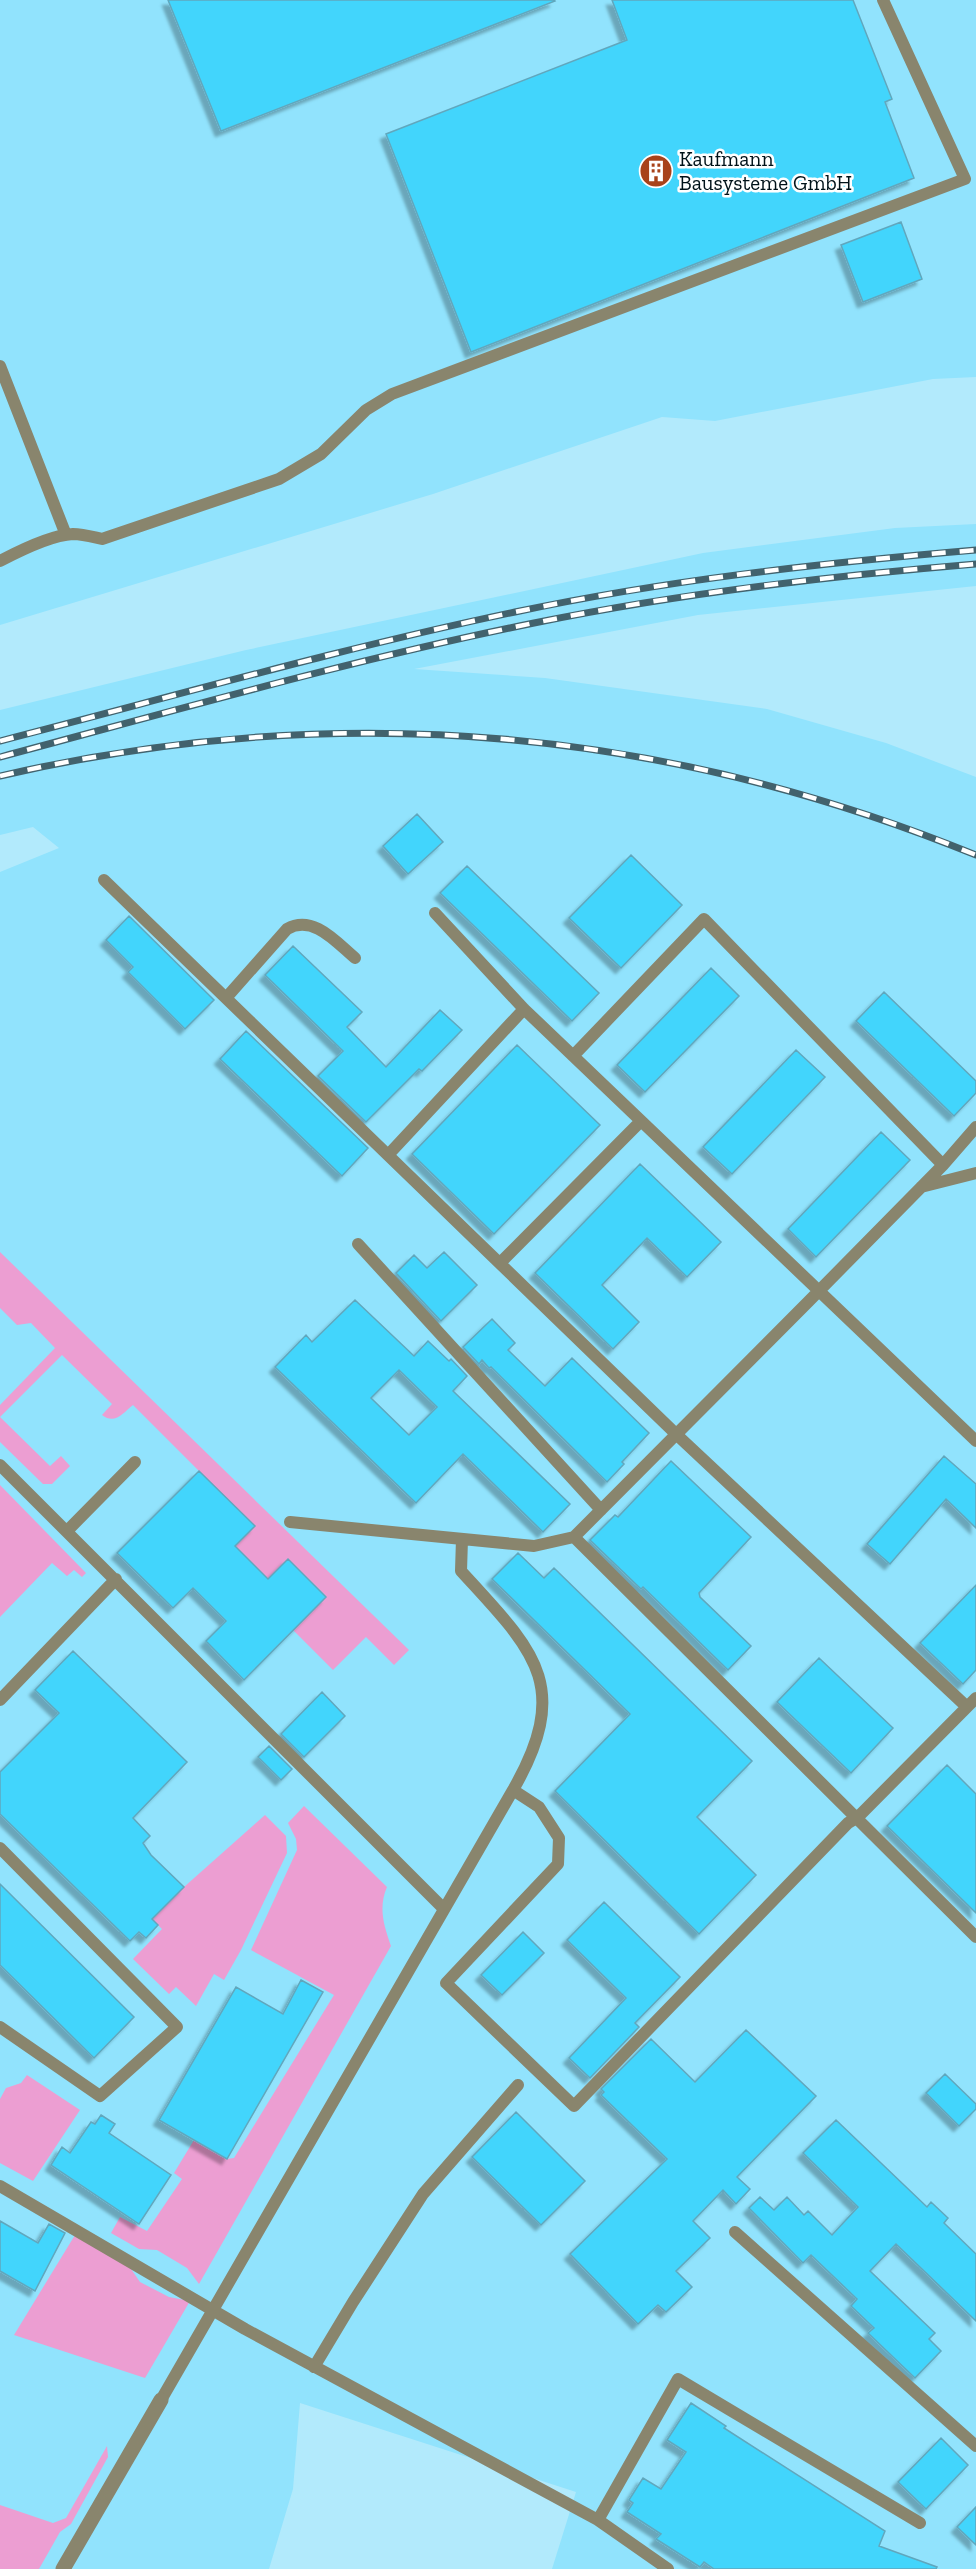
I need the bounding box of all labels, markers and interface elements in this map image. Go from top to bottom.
place label: Kaufmann Bausysteme GmbH [679,146,852,195]
building icon: Kaufmann Bausysteme GmbH [638,153,674,189]

